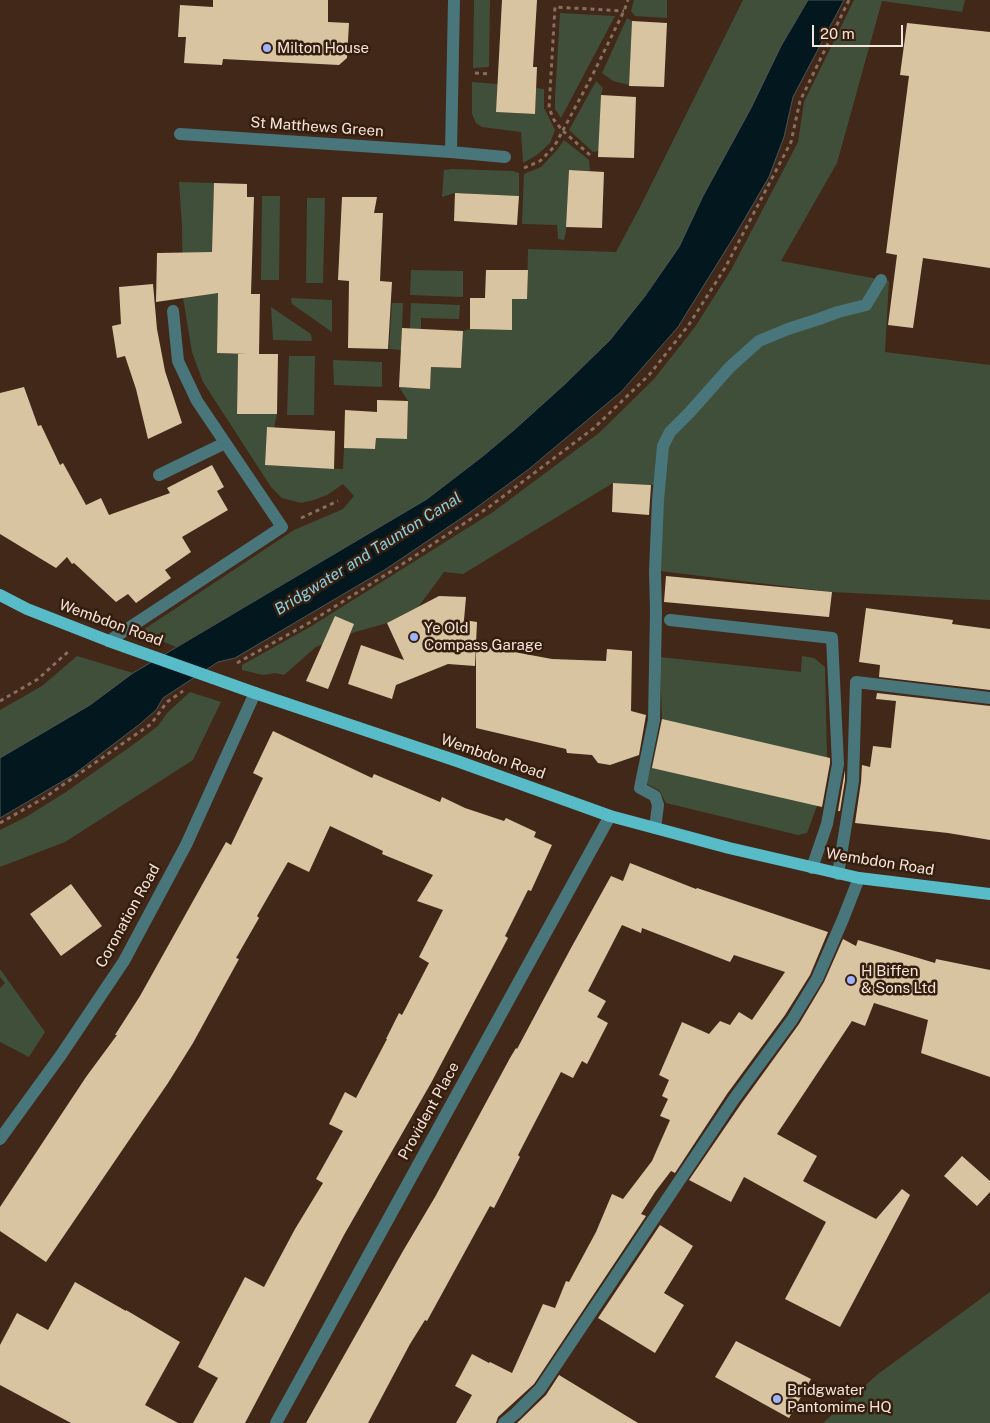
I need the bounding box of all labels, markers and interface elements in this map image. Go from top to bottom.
scale bar [815,15,906,47]
text: 20 m [820,25,855,42]
place label: Milton House [277,39,369,57]
marker: Milton House [261,42,273,54]
street label: St Matthews Green [250,113,384,141]
water label: Bridgwater and Taunton Canal [271,488,465,620]
street label: Wembdon Road [57,596,165,650]
place label: Ye Old Compass Garage [424,619,542,654]
marker: Ye Old Compass Garage [408,631,420,643]
street label: Wembdon Road [438,731,548,783]
street label: Wembdon Road [825,845,935,879]
street label: Coronation Road [92,861,164,971]
place label: H Biffen & Sons Ltd [861,962,936,997]
marker: H Biffen & Sons Ltd [845,974,857,986]
street label: Provident Place [395,1059,463,1163]
place label: Bridgwater Pantomime HQ [787,1381,892,1416]
marker: Bridgwater Pantomime HQ [771,1393,783,1405]

